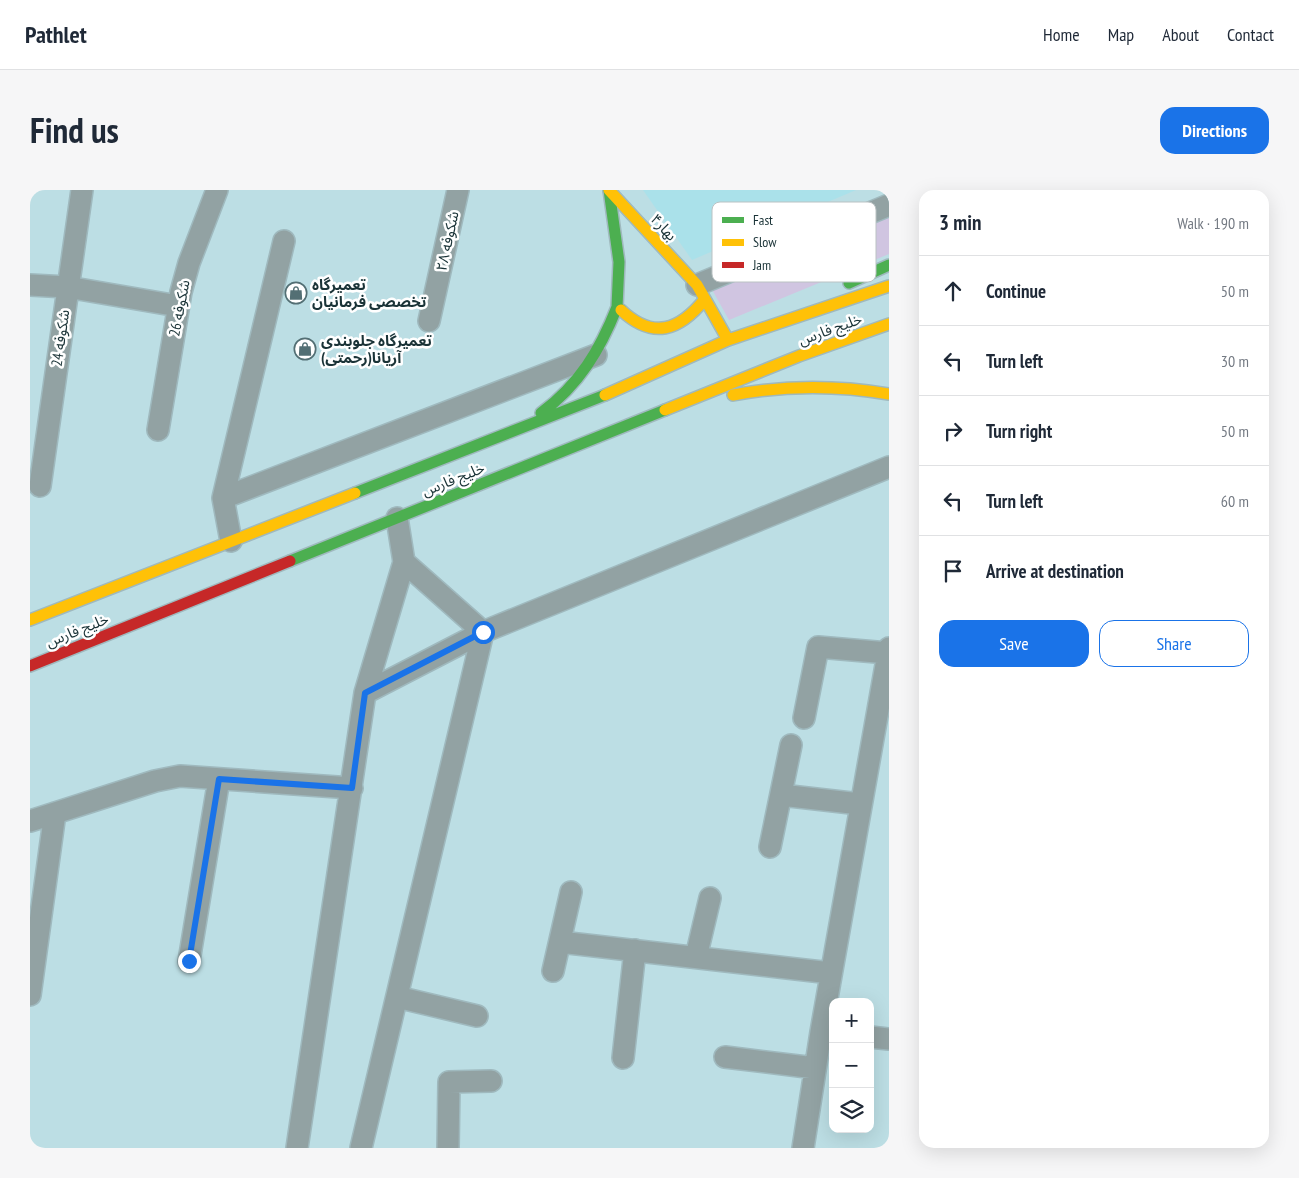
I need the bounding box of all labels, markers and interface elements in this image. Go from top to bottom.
text: Pathlet [25,19,87,50]
text: Home [1043,23,1080,46]
text: Map [1108,23,1134,46]
text: About [1162,23,1199,46]
text: Contact [1227,23,1274,46]
text: Find us [30,107,119,153]
button: Directions [1160,107,1269,154]
legend [712,202,876,282]
street label: شکوفه ۲۸ [431,209,463,273]
text: 3 min [939,209,981,236]
street label: بهار۴ [647,210,681,244]
text: Fast [753,211,773,229]
text: Walk · 190 m [1177,213,1249,233]
text: Slow [753,233,777,251]
text: Jam [752,256,771,274]
place label: تعمیرگاه تخصصی فرمانیان [312,275,427,311]
icon: ahead [939,277,967,305]
street label: شکوفه 26 [164,278,194,338]
text: Continue [986,279,1046,303]
shop icon: تعمیرگاه تخصصی فرمانیان [284,281,308,305]
text: 50 m [1221,281,1249,301]
street label: شکوفه 24 [47,308,73,368]
street label: خلیج فارس [796,309,865,352]
place label: تعمیرگاه جلوبندی آریانا(رحمتی) [321,331,432,367]
shop icon: تعمیرگاه جلوبندی آریانا(رحمتی) [293,337,317,361]
icon: left [939,347,967,375]
text: Turn left [986,349,1043,373]
text: 30 m [1221,351,1249,371]
icon: right [939,417,967,445]
text: Turn right [986,419,1052,443]
text: 50 m [1221,421,1249,441]
street label: خلیج فارس [419,458,488,503]
icon: left [939,487,967,515]
text: Turn left [986,489,1043,513]
text: 60 m [1221,491,1249,511]
icon: arrive [939,557,967,585]
text: Arrive at destination [986,559,1124,583]
street label: خلیج فارس [43,609,112,654]
button: Save [939,620,1089,667]
button: Share [1099,620,1249,667]
route start [472,621,495,644]
route end [178,950,201,973]
map controls [829,998,874,1133]
button: + [829,998,874,1043]
button: − [829,1043,874,1088]
button: layers [829,1088,874,1133]

